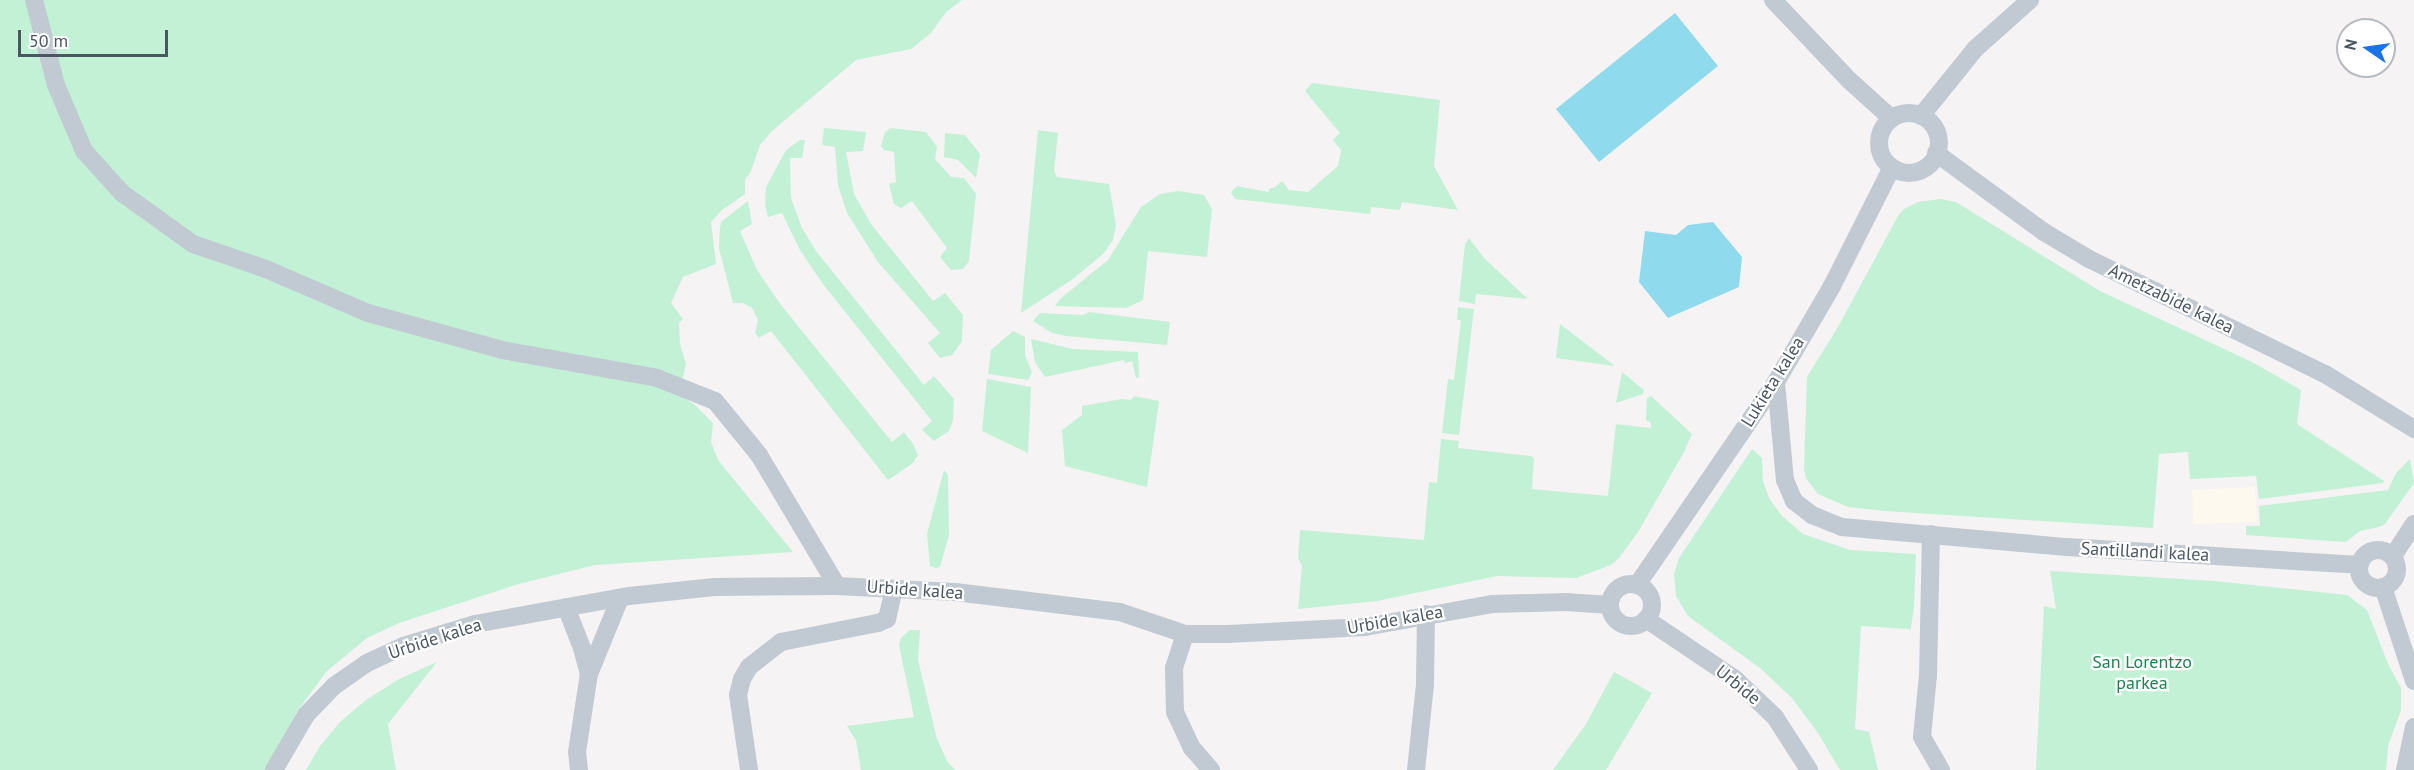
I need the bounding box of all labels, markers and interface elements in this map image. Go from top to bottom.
scale bar [21,18,171,56]
north arrow [2336,18,2396,78]
text: 50 m [29,29,68,52]
text: N [2339,37,2361,52]
street label: Ametzabide kalea [2105,259,2237,339]
street label: Lukieta kalea [1737,333,1809,431]
street label: Santillandi kalea [2080,538,2210,566]
street label: Urbide kalea [866,576,964,604]
street label: Urbide kalea [1345,601,1445,639]
street label: Urbide kalea [386,614,484,664]
park label: San Lorentzo parkea [2092,652,2192,694]
street label: Urbide [1711,660,1765,710]

